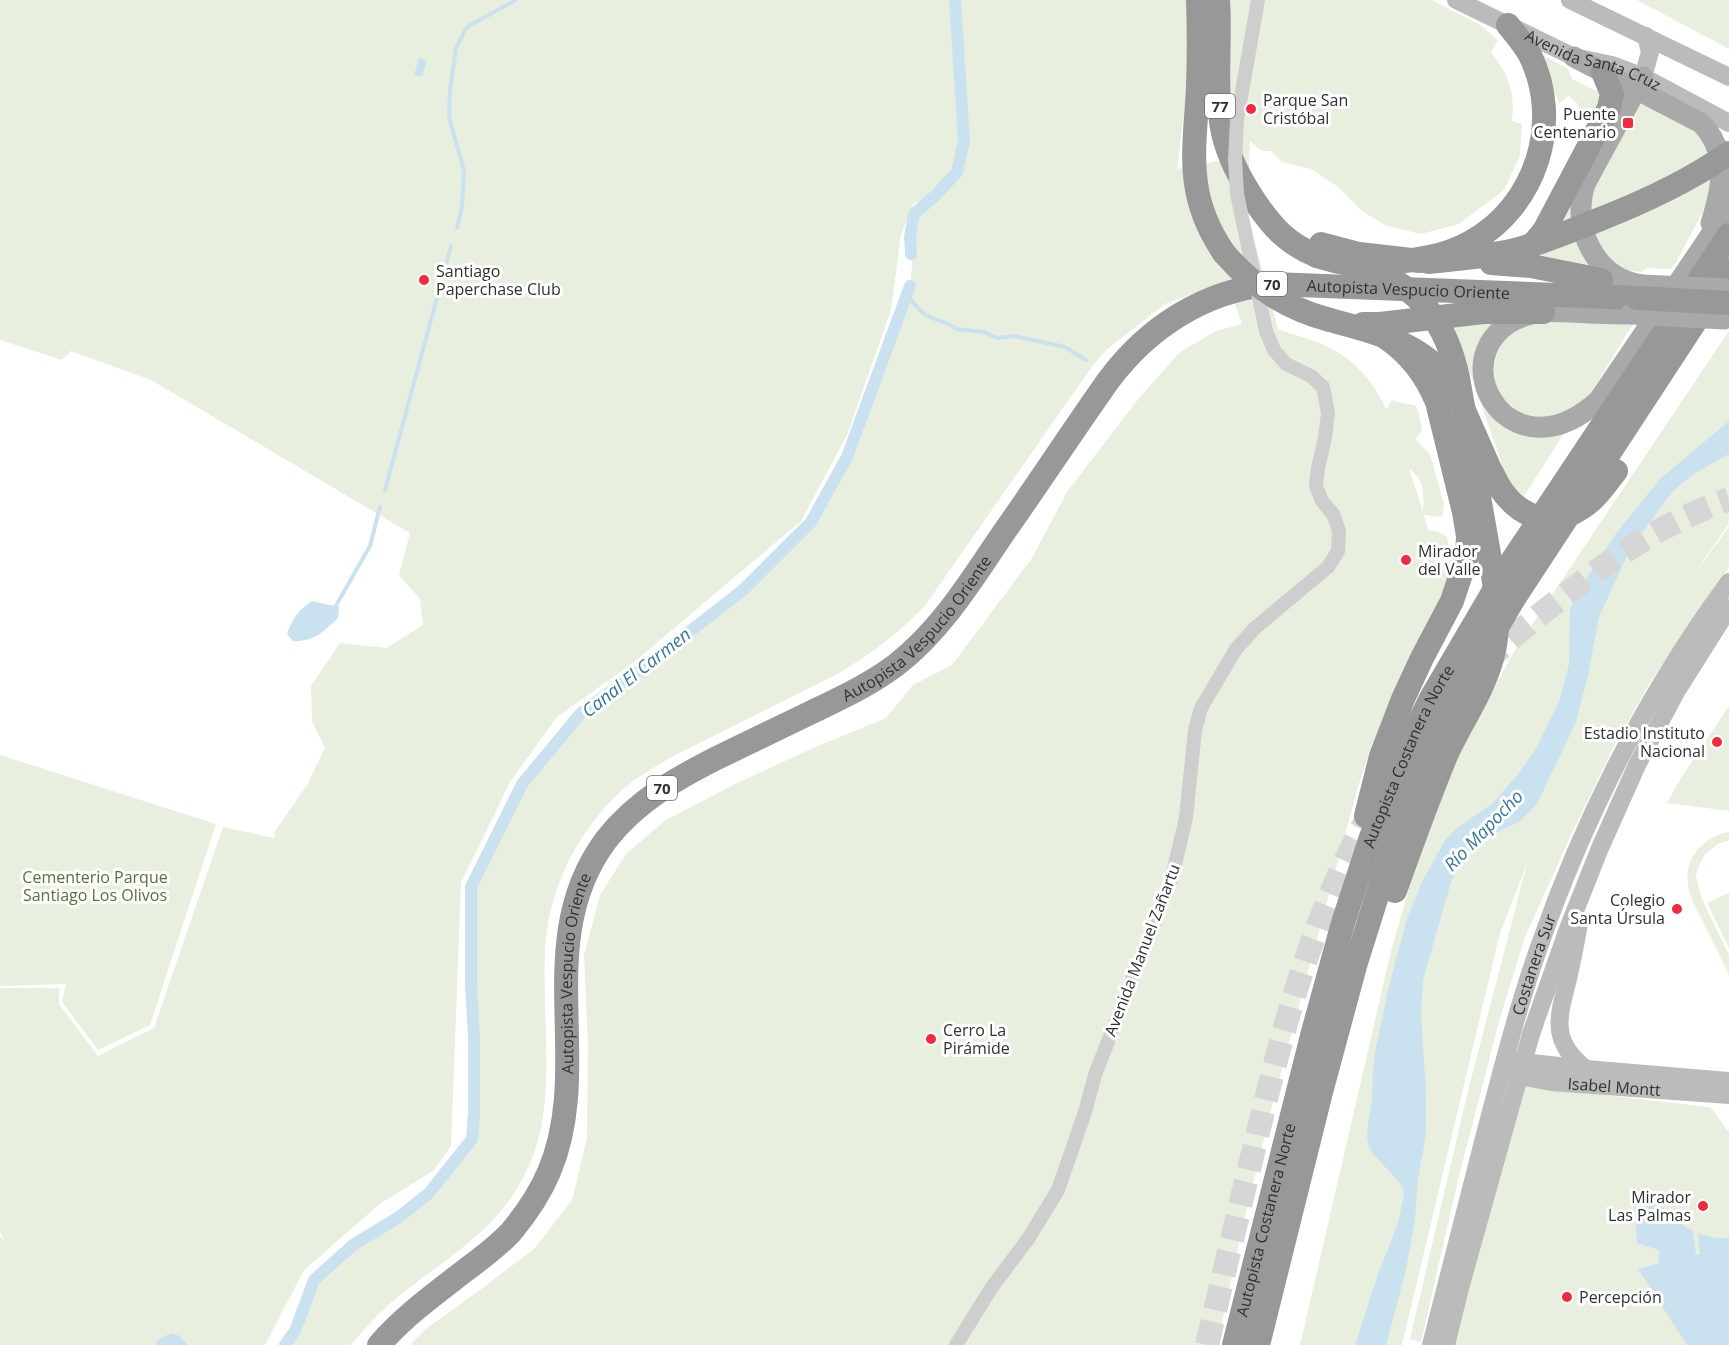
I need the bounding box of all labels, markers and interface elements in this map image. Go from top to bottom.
street label: Avenida Santa Cruz [1521,24,1665,96]
place label: Parque San Cristóbal [1263,89,1348,129]
road number: 77 [1205,94,1235,118]
marker: Parque San Cristóbal [1244,102,1258,116]
place label: Puente Centenario [1534,103,1616,143]
marker: Puente Centenario [1621,116,1635,130]
place label: Santiago Paperchase Club [436,260,561,300]
road number: 70 [1257,272,1287,296]
marker: Santiago Paperchase Club [417,273,431,287]
street label: Autopista Vespucio Oriente [1306,274,1510,304]
place label: Mirador del Valle [1418,540,1480,580]
street label: Autopista Vespucio Oriente [838,551,996,706]
marker: Mirador del Valle [1399,553,1413,567]
water label: Canal El Carmen [577,622,695,722]
street label: Autopista Costanera Norte [1357,661,1459,851]
place label: Estadio Instituto Nacional [1584,722,1705,762]
marker: Estadio Instituto Nacional [1710,735,1724,749]
road number: 70 [647,776,677,800]
water label: Río Mapocho [1438,784,1528,876]
street label: Avenida Manuel Zañartu [1099,861,1185,1039]
park label: Cementerio Parque Santiago Los Olivos [22,866,168,906]
street label: Autopista Vespucio Oriente [555,869,596,1074]
place label: Colegio Santa Úrsula [1570,889,1665,929]
marker: Colegio Santa Úrsula [1670,902,1684,916]
street label: Costanera Sur [1507,911,1561,1018]
place label: Cerro La Pirámide [943,1019,1010,1059]
marker: Cerro La Pirámide [924,1032,938,1046]
street label: Isabel Montt [1567,1072,1662,1101]
street label: Autopista Costanera Norte [1231,1121,1301,1319]
place label: Mirador Las Palmas [1608,1186,1691,1226]
marker: Mirador Las Palmas [1696,1199,1710,1213]
place label: Percepción [1579,1286,1662,1308]
marker: Percepción [1560,1290,1574,1304]

